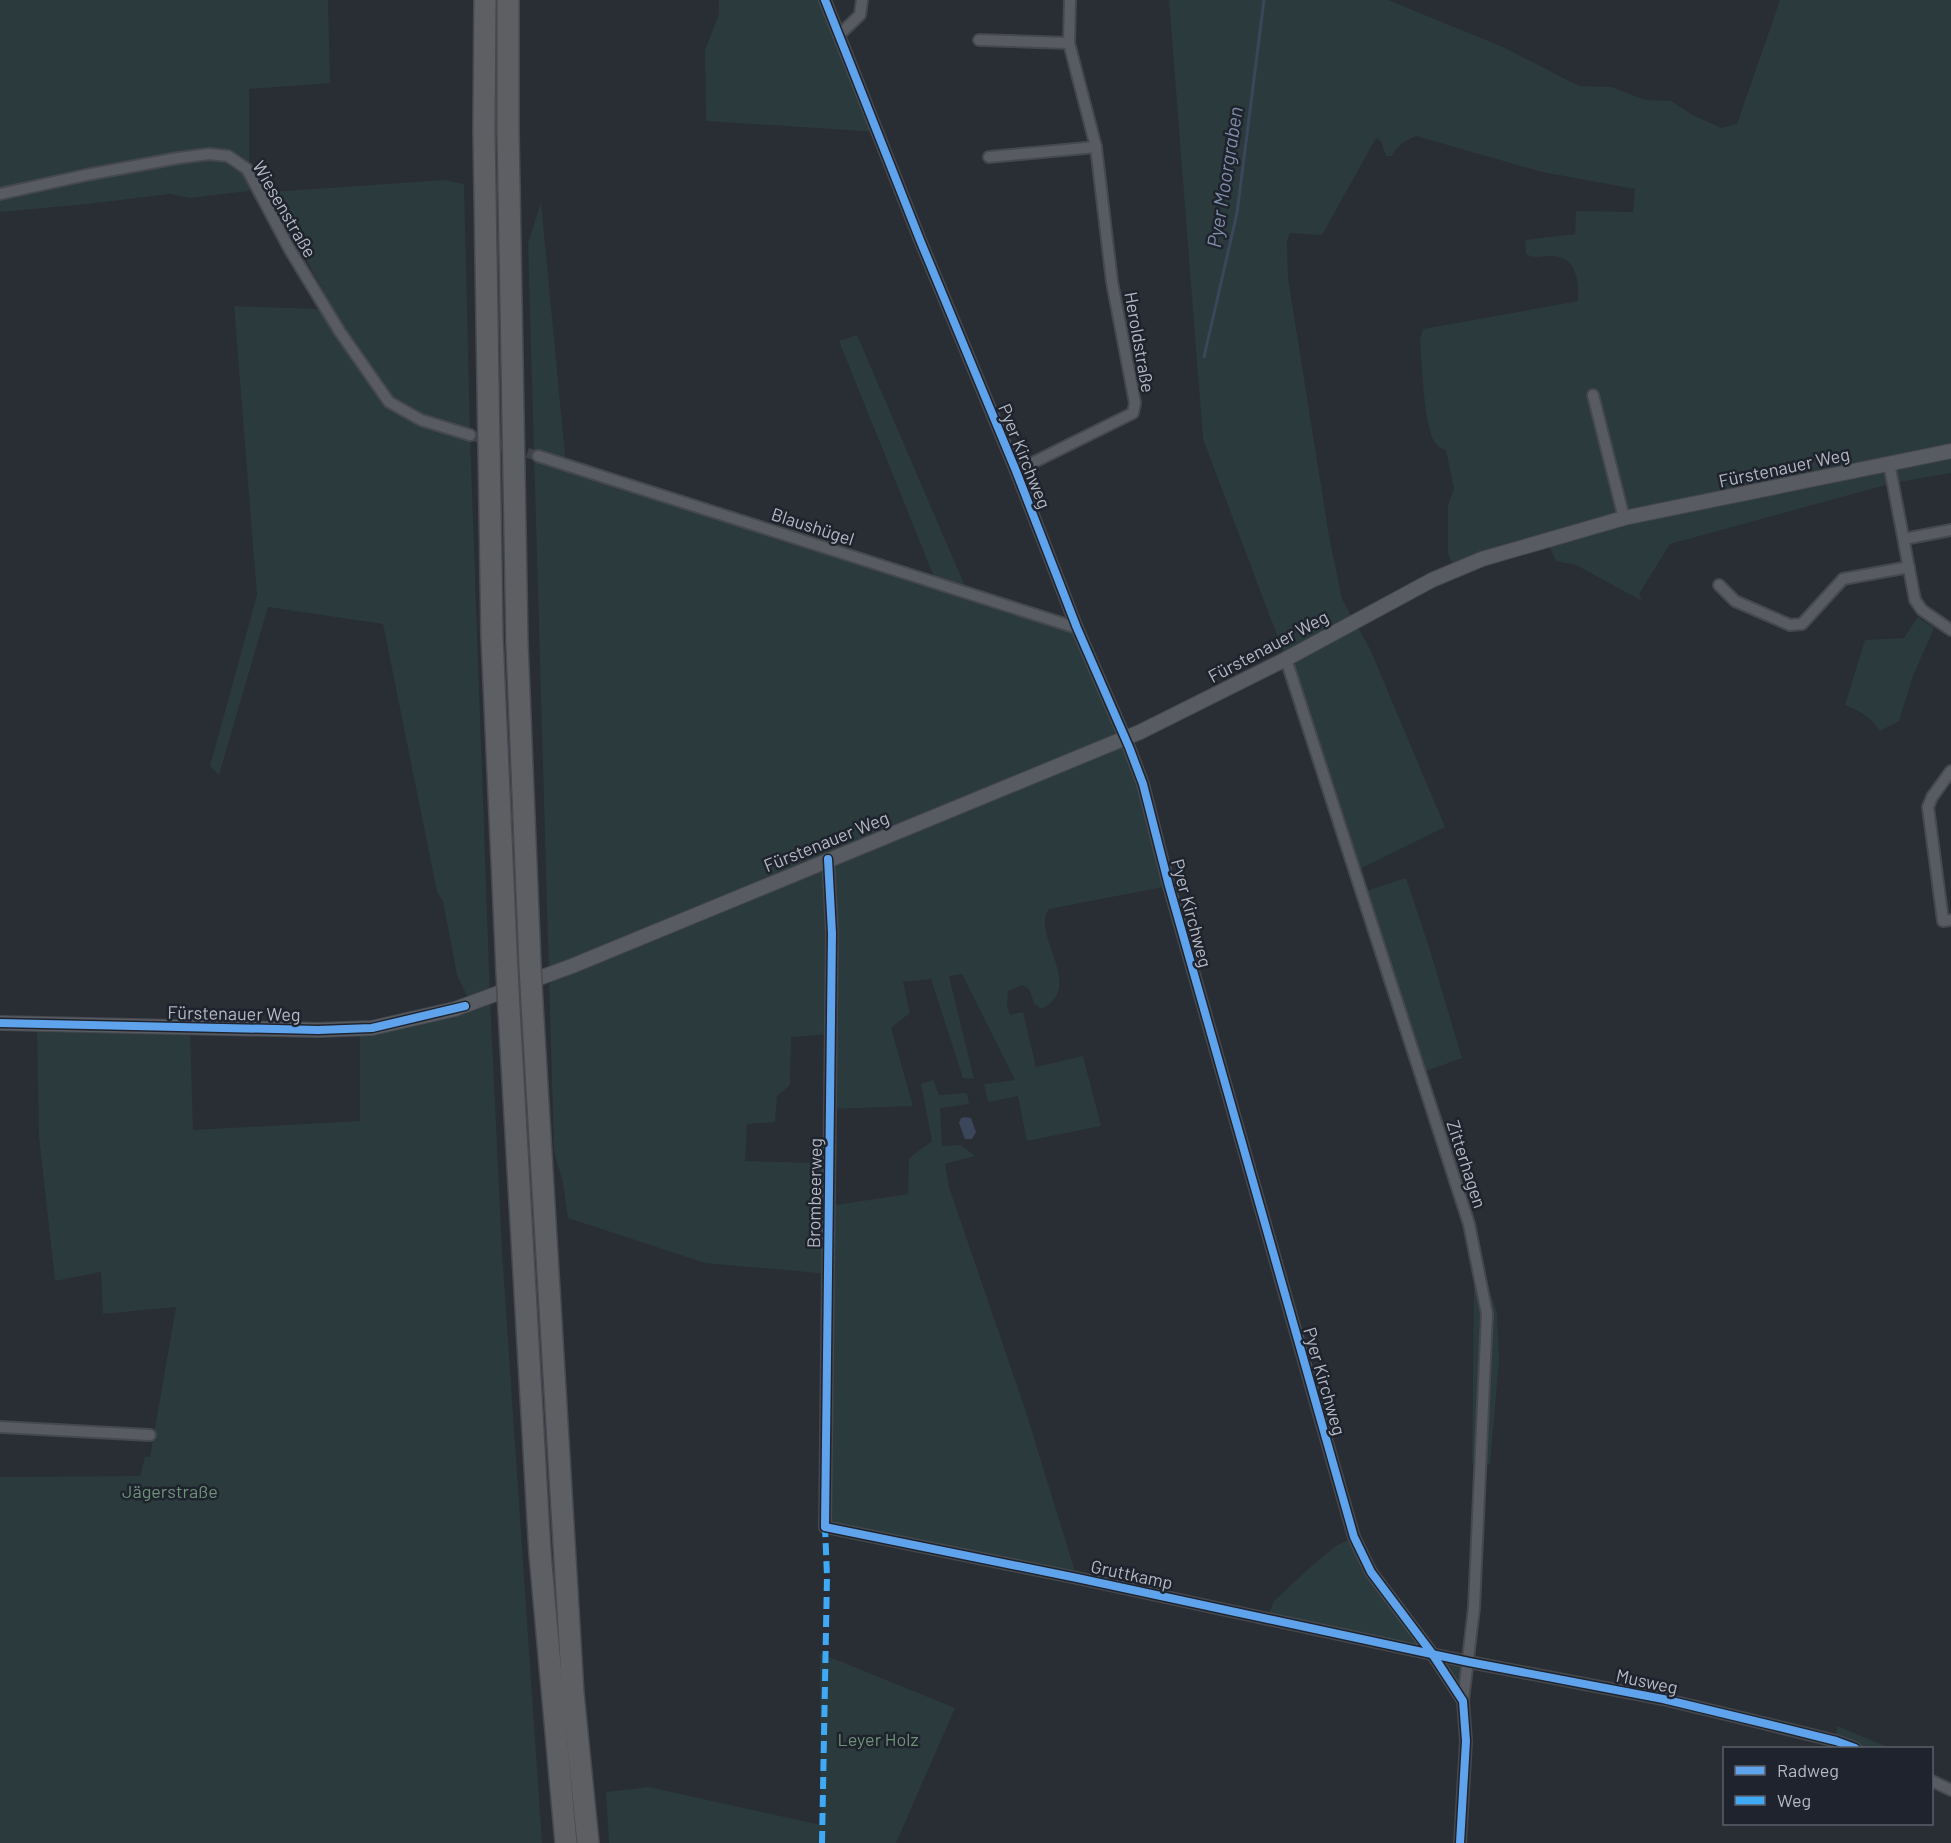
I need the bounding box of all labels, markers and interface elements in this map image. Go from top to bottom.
water label: Pyer Moorgraben [1201,105,1247,249]
street label: Wiesenstraße [248,157,322,261]
street label: Heroldstraße [1120,290,1160,394]
street label: Pyer Kirchweg [994,400,1056,512]
street label: Fürstenauer Weg [1717,442,1851,492]
street label: Blaushügel [769,502,857,550]
street label: Fürstenauer Weg [1204,605,1332,687]
street label: Fürstenauer Weg [760,806,892,876]
street label: Pyer Kirchweg [1167,856,1217,970]
street label: Fürstenauer Weg [167,1001,301,1025]
street label: Zitterhagen [1442,1117,1492,1211]
street label: Brombeerweg [802,1138,826,1248]
street label: Pyer Kirchweg [1299,1324,1351,1438]
park label: Jägerstraße [122,1480,218,1502]
street label: Gruttkamp [1089,1555,1175,1593]
street label: Musweg [1614,1664,1680,1698]
park label: Leyer Holz [837,1728,919,1750]
legend [1723,1747,1933,1825]
text: Radweg [1777,1759,1839,1781]
text: Weg [1777,1789,1811,1811]

